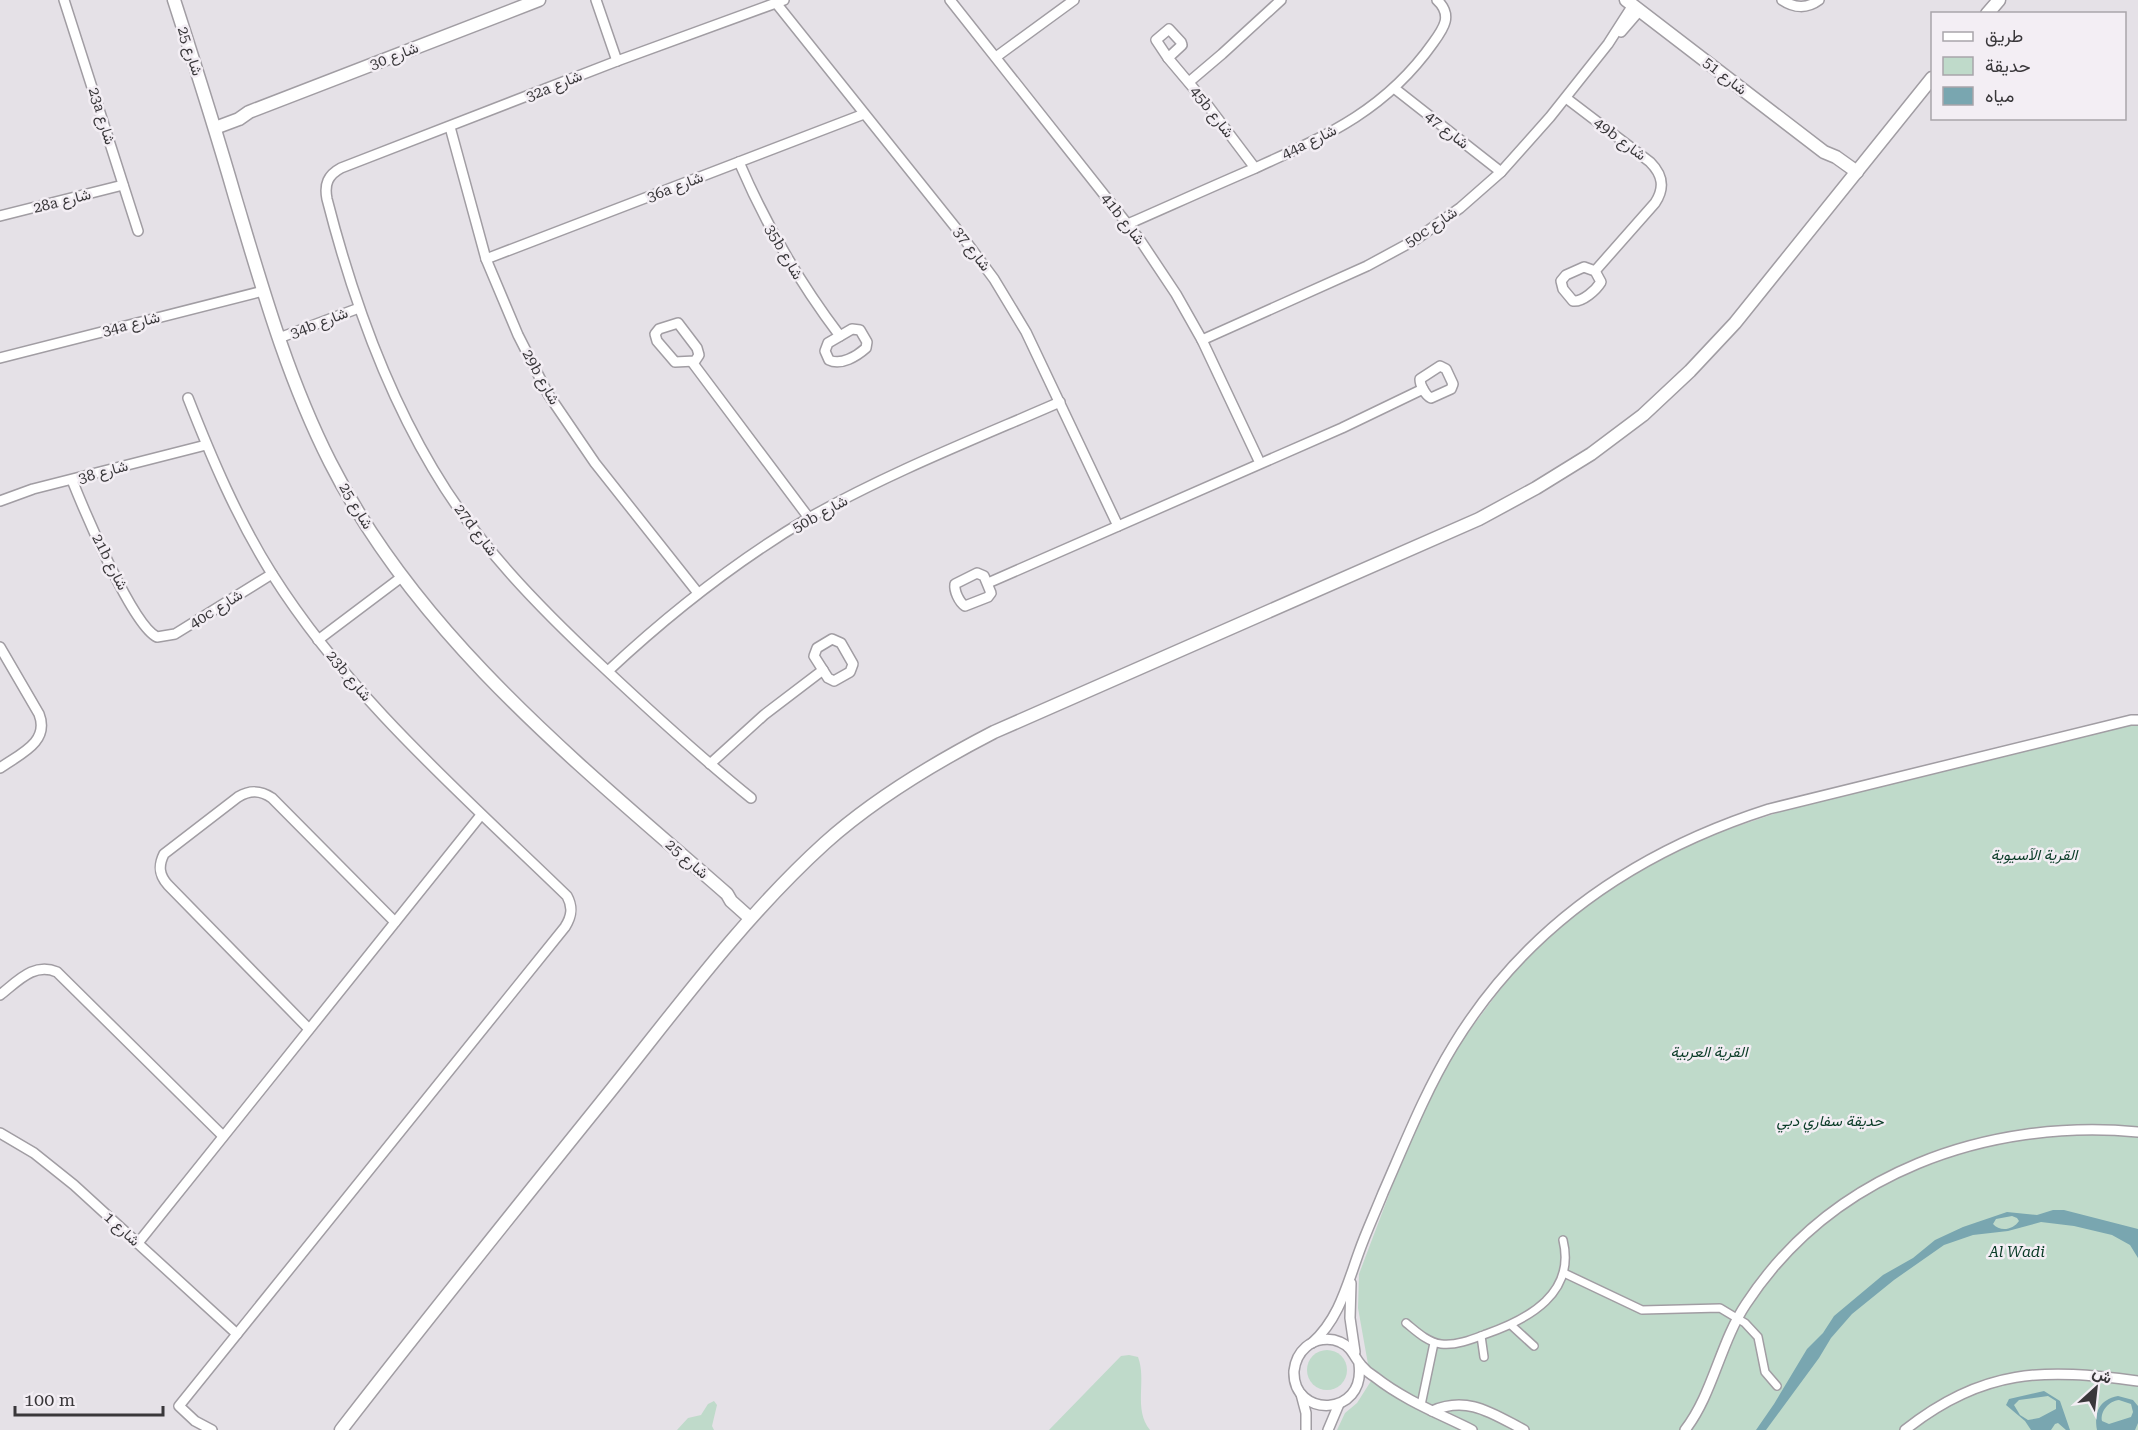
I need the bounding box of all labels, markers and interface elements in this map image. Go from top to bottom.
legend [1931,12,2126,120]
street label: شارع 25 [172,24,206,79]
text: طريق [1985,25,2023,47]
street label: شارع 30 [367,38,422,75]
street label: شارع 51 [1698,53,1751,100]
text: حديقة [1985,55,2031,76]
street label: 32a شارع [523,67,586,107]
street label: 45b شارع [1185,83,1238,143]
street label: 23a شارع [83,85,119,148]
text: مياه [1985,85,2014,106]
street label: شارع 47 [1420,107,1473,154]
street label: 49b شارع [1589,114,1650,166]
street label: 44a شارع [1279,121,1340,165]
street label: 36a شارع [644,168,707,208]
street label: 28a شارع [31,185,93,219]
street label: 41b شارع [1096,190,1149,250]
street label: 50c شارع [1401,203,1462,253]
street label: 35b شارع [759,221,807,284]
street label: شارع 37 [948,223,995,276]
street label: 34b شارع [288,304,351,344]
street label: 34a شارع [100,308,162,342]
street label: 29b شارع [517,346,564,409]
street label: شارع 38 [76,457,131,489]
street label: شارع 25 [333,480,377,534]
street label: 50b شارع [789,491,852,538]
street label: 27d شارع [449,500,501,561]
street label: 21b شارع [86,531,132,594]
street label: 40c شارع [186,586,247,634]
street label: 23b شارع [321,647,375,706]
street label: شارع 25 [661,836,712,884]
park label: القرية الآسيوية [1991,846,2079,864]
park label: القرية العربية [1671,1043,1749,1061]
park label: حديقة سفاري دبي [1776,1112,1885,1133]
street label: شارع 1 [99,1208,144,1252]
park label: Al Wadi [1988,1243,2045,1261]
north arrow [2066,1358,2126,1418]
text: ش [2090,1362,2115,1388]
scale bar [15,1379,164,1417]
text: 100 m [24,1389,75,1410]

